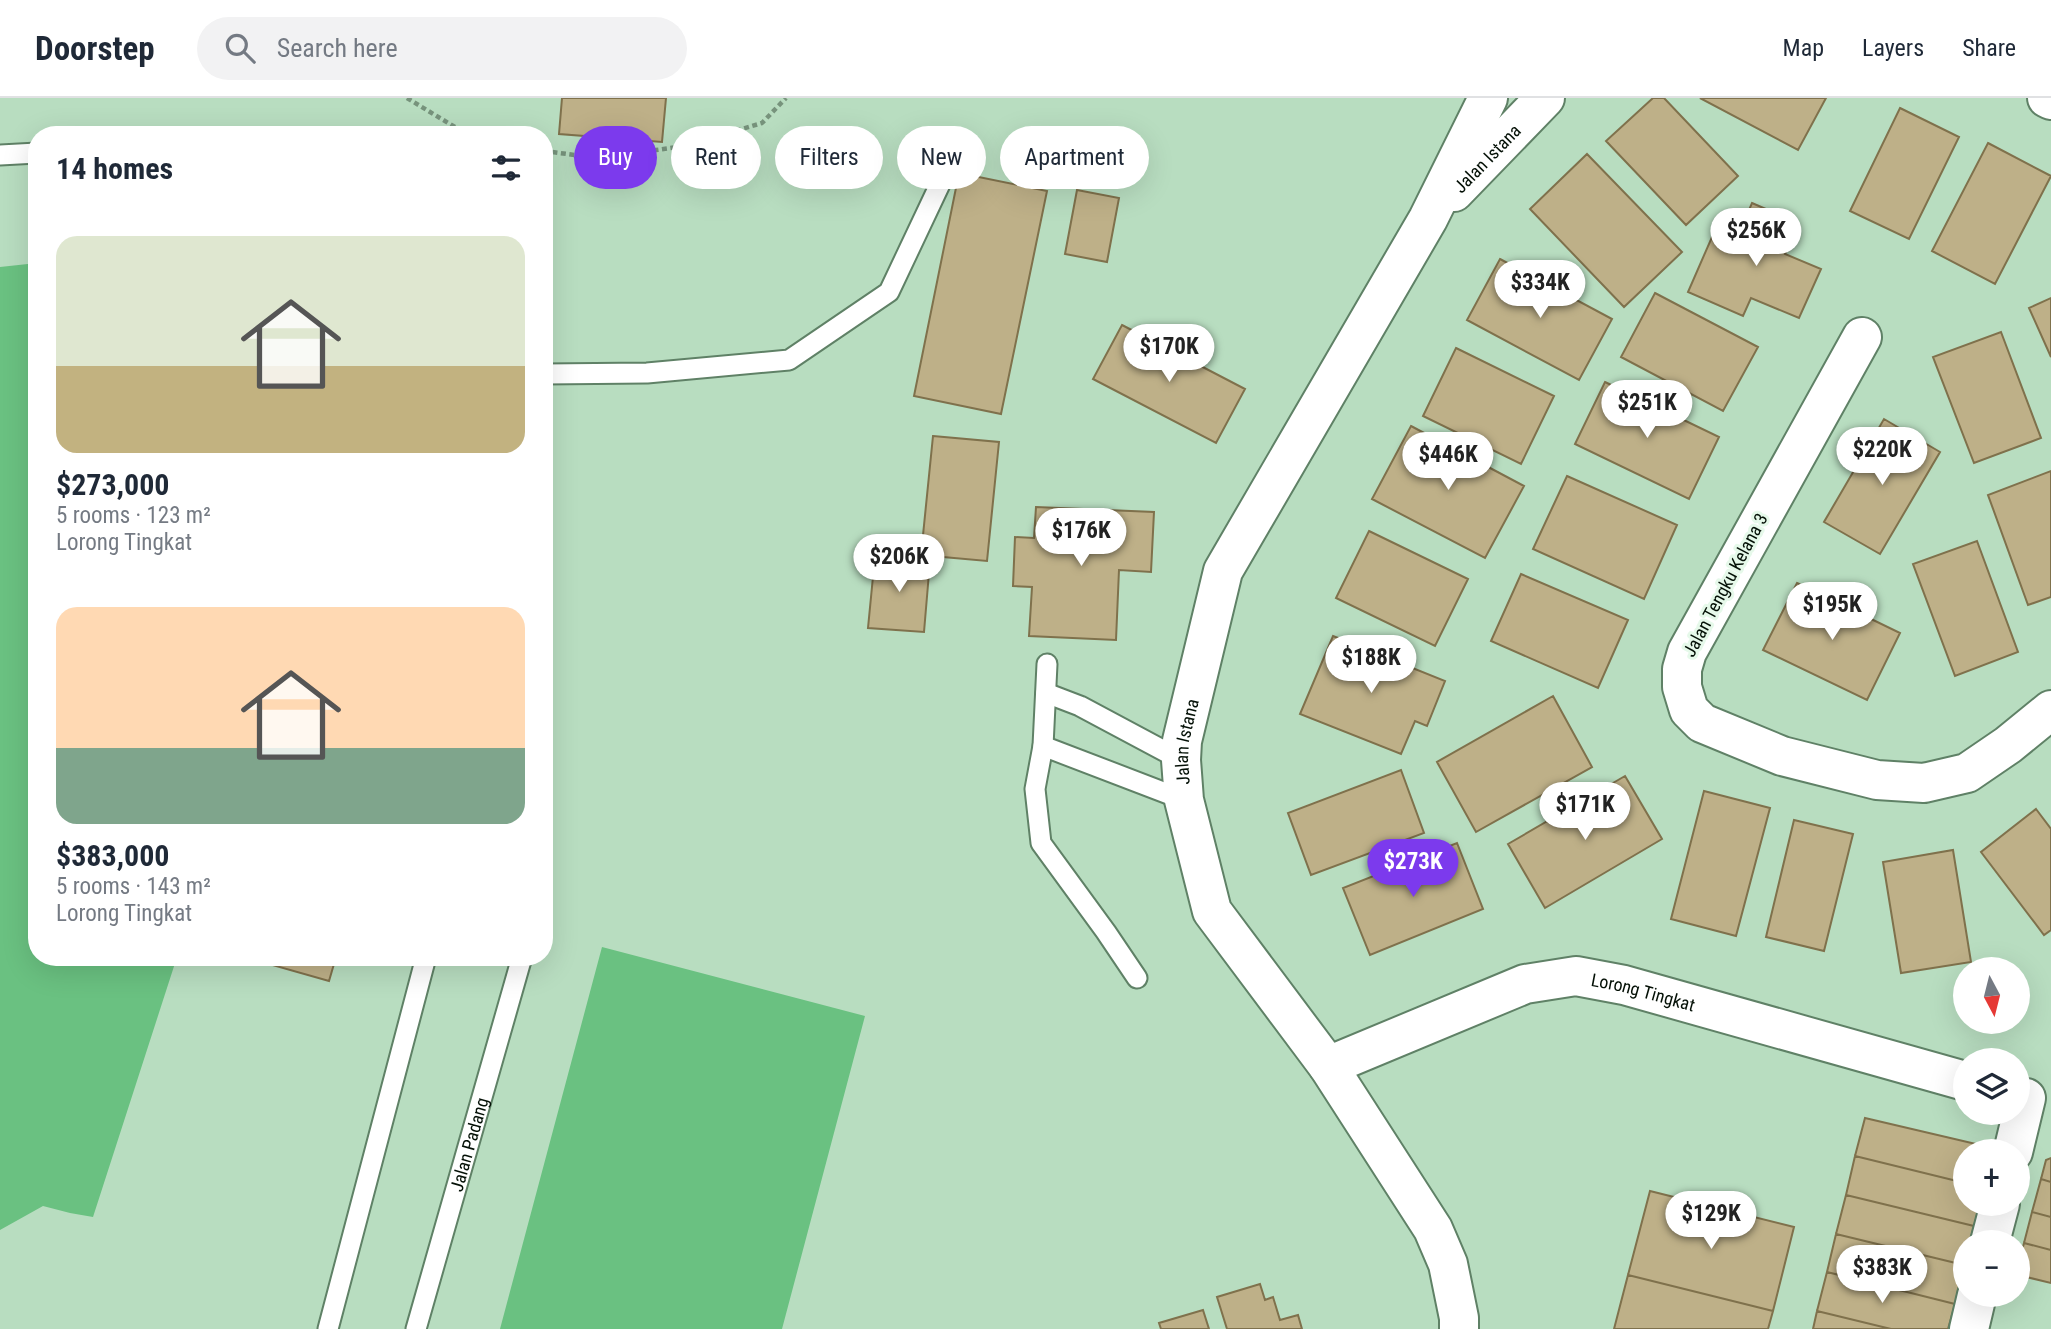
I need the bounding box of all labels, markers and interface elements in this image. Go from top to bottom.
search box [197,17,687,80]
text: Doorstep [35,29,155,68]
icon: search [221,29,259,67]
text: Search here [277,33,398,63]
text: Map [1783,34,1824,62]
text: Layers [1862,34,1924,62]
text: Share [1962,34,2016,62]
street label: Jalan Istana [1449,120,1524,197]
chip: Buy [574,126,657,189]
chip: Rent [671,126,761,189]
chip: Filters [775,126,883,189]
chip: New [897,126,986,189]
chip: Apartment [1000,126,1149,189]
icon: filters [487,149,525,187]
text: 14 homes [56,151,173,186]
pin: $256K [1707,208,1805,268]
text: $256K [1726,217,1786,244]
pin: $334K [1491,260,1589,320]
text: $334K [1510,269,1570,296]
icon: home [228,281,354,407]
pin: $170K [1120,324,1218,384]
text: $170K [1139,333,1199,360]
pin: $251K [1598,380,1696,440]
text: $251K [1617,389,1677,416]
pin: $220K [1833,428,1931,487]
pin: $446K [1399,432,1497,492]
text: $220K [1852,436,1912,463]
text: $446K [1418,441,1478,468]
text: $273,000 [56,467,169,502]
text: 5 rooms · 123 m² [56,502,211,529]
pin: $176K [1032,508,1130,568]
street label: Jalan Tengku Kelana 3 [1678,510,1772,660]
text: $176K [1051,517,1111,544]
text: Lorong Tingkat [56,529,192,556]
pin: $206K [850,534,948,594]
text: $206K [869,543,929,570]
pin: $195K [1783,582,1881,642]
text: $195K [1802,591,1862,618]
pin: $188K [1322,636,1420,695]
text: $188K [1341,644,1401,671]
icon: home [228,652,354,778]
street label: Jalan Istana [1170,697,1202,785]
pin: $171K [1536,782,1634,842]
text: $171K [1555,791,1615,818]
text: $383,000 [56,838,169,873]
pin: $273K [1364,840,1462,899]
text: $273K [1383,848,1443,875]
text: 5 rooms · 143 m² [56,873,211,900]
text: Lorong Tingkat [56,900,192,927]
north arrow [1953,957,2030,1034]
map controls [1953,957,2030,1307]
street label: Lorong Tingkat [1590,969,1698,1015]
button: layers [1953,1048,2030,1125]
street label: Jalan Padang [445,1095,492,1194]
button: + [1953,1139,2030,1216]
pin: $129K [1662,1192,1760,1251]
text: $129K [1681,1200,1741,1227]
button: − [1953,1230,2030,1307]
pin: $383K [1833,1246,1931,1305]
text: $383K [1852,1254,1912,1281]

